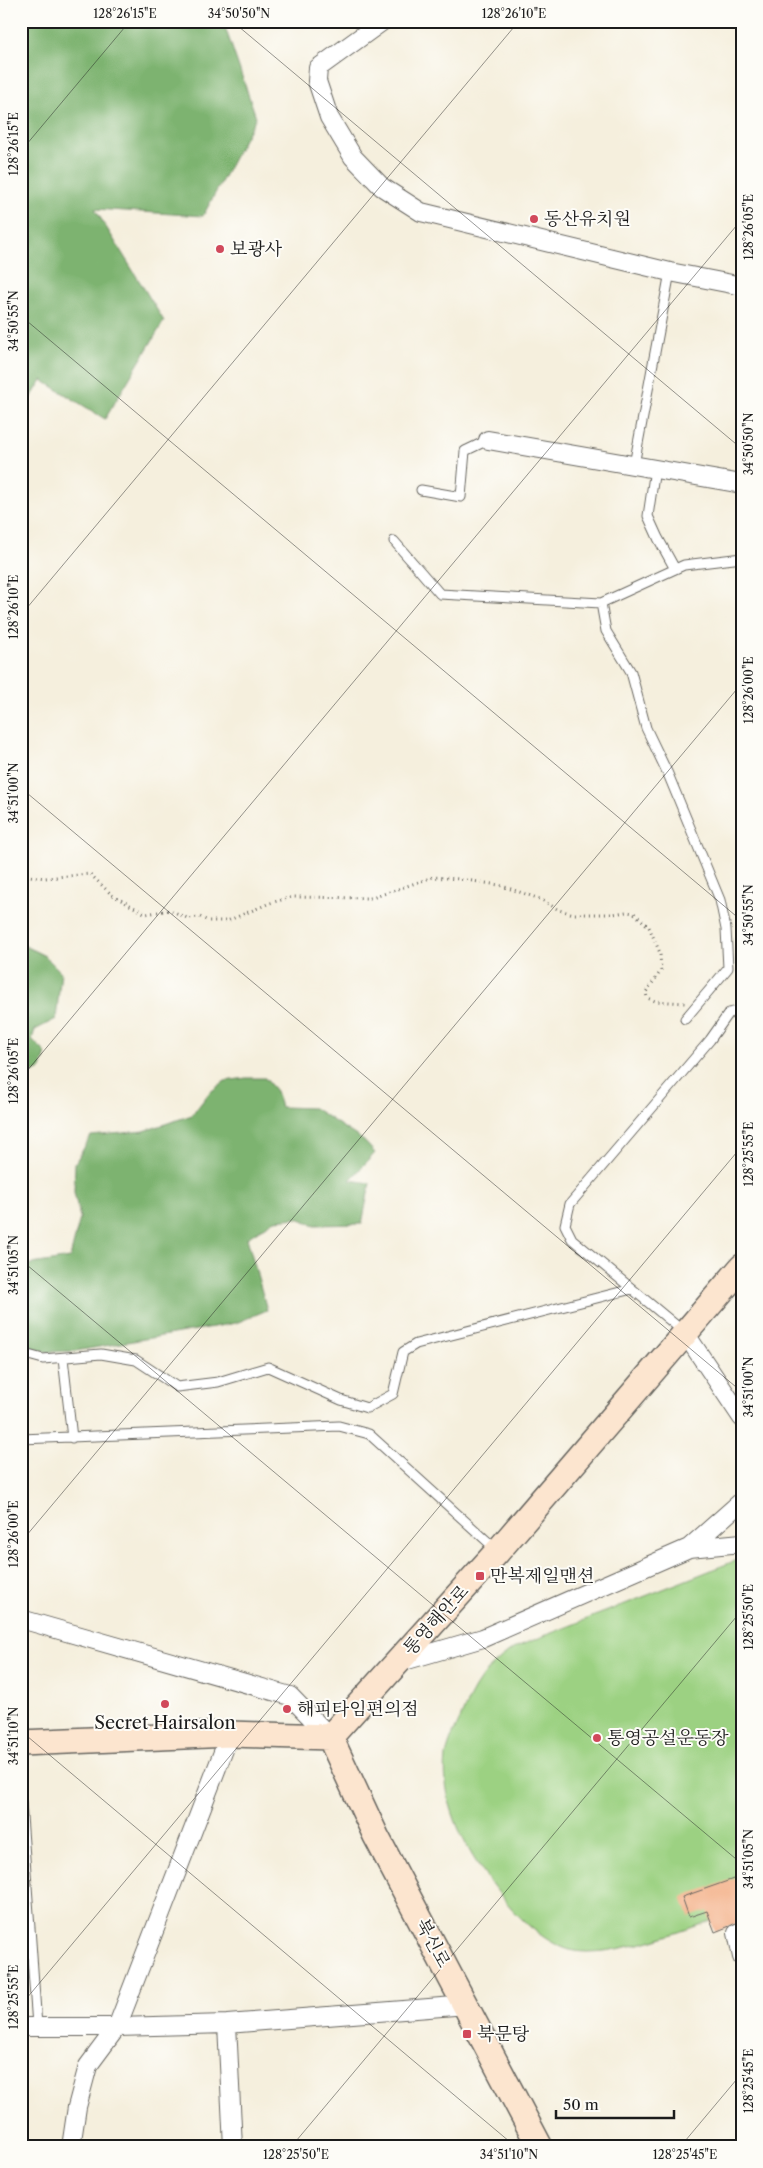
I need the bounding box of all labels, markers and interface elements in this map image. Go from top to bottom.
text: 128°26'15"E [93,6,157,21]
text: 34°50'50"N [208,6,270,21]
text: 128°26'10"E [482,6,546,21]
text: 128°26'15"E [6,112,21,176]
text: 128°26'05"E [741,194,756,260]
place label: 동산유치원 [544,208,631,230]
marker: 동산유치원 [528,213,540,225]
place label: 보광사 [230,238,283,260]
marker: 보광사 [214,243,226,255]
text: 34°50'55"N [6,290,21,352]
text: 34°50'50"N [741,413,756,475]
text: 128°26'10"E [6,575,21,639]
text: 128°26'00"E [741,656,756,724]
text: 34°51'00"N [6,762,21,824]
text: 34°50'55"N [741,884,756,946]
text: 128°26'05"E [6,1038,21,1104]
text: 128°25'55"E [741,1122,756,1186]
text: 34°51'05"N [6,1235,21,1295]
text: 34°51'00"N [741,1356,756,1418]
text: 128°26'00"E [6,1500,21,1568]
place label: 만복제일맨션 [490,1565,594,1587]
marker: 만복제일맨션 [474,1570,486,1582]
street label: 통영해안로 [399,1580,473,1660]
text: 128°25'50"E [741,1584,756,1650]
marker: Secret Hairsalon [159,1698,171,1710]
place label: 해피타임편의점 [297,1698,419,1720]
marker: 해피타임편의점 [281,1703,293,1715]
text: 34°51'10"N [6,1707,21,1765]
place label: Secret Hairsalon [94,1712,236,1734]
place label: 통영공설운동장 [607,1727,729,1749]
marker: 통영공설운동장 [591,1732,603,1744]
text: 34°51'05"N [741,1829,756,1889]
street label: 북신로 [411,1915,455,1971]
text: 128°25'55"E [6,1965,21,2029]
place label: 북문탕 [477,2023,530,2045]
marker: 북문탕 [461,2028,473,2040]
text: 128°25'45"E [741,2049,756,2113]
scale bar [556,2088,673,2120]
text: 50 m [563,2095,599,2114]
text: 128°25'50"E [263,2147,329,2162]
text: 34°51'10"N [480,2147,538,2162]
text: 128°25'45"E [653,2147,717,2162]

